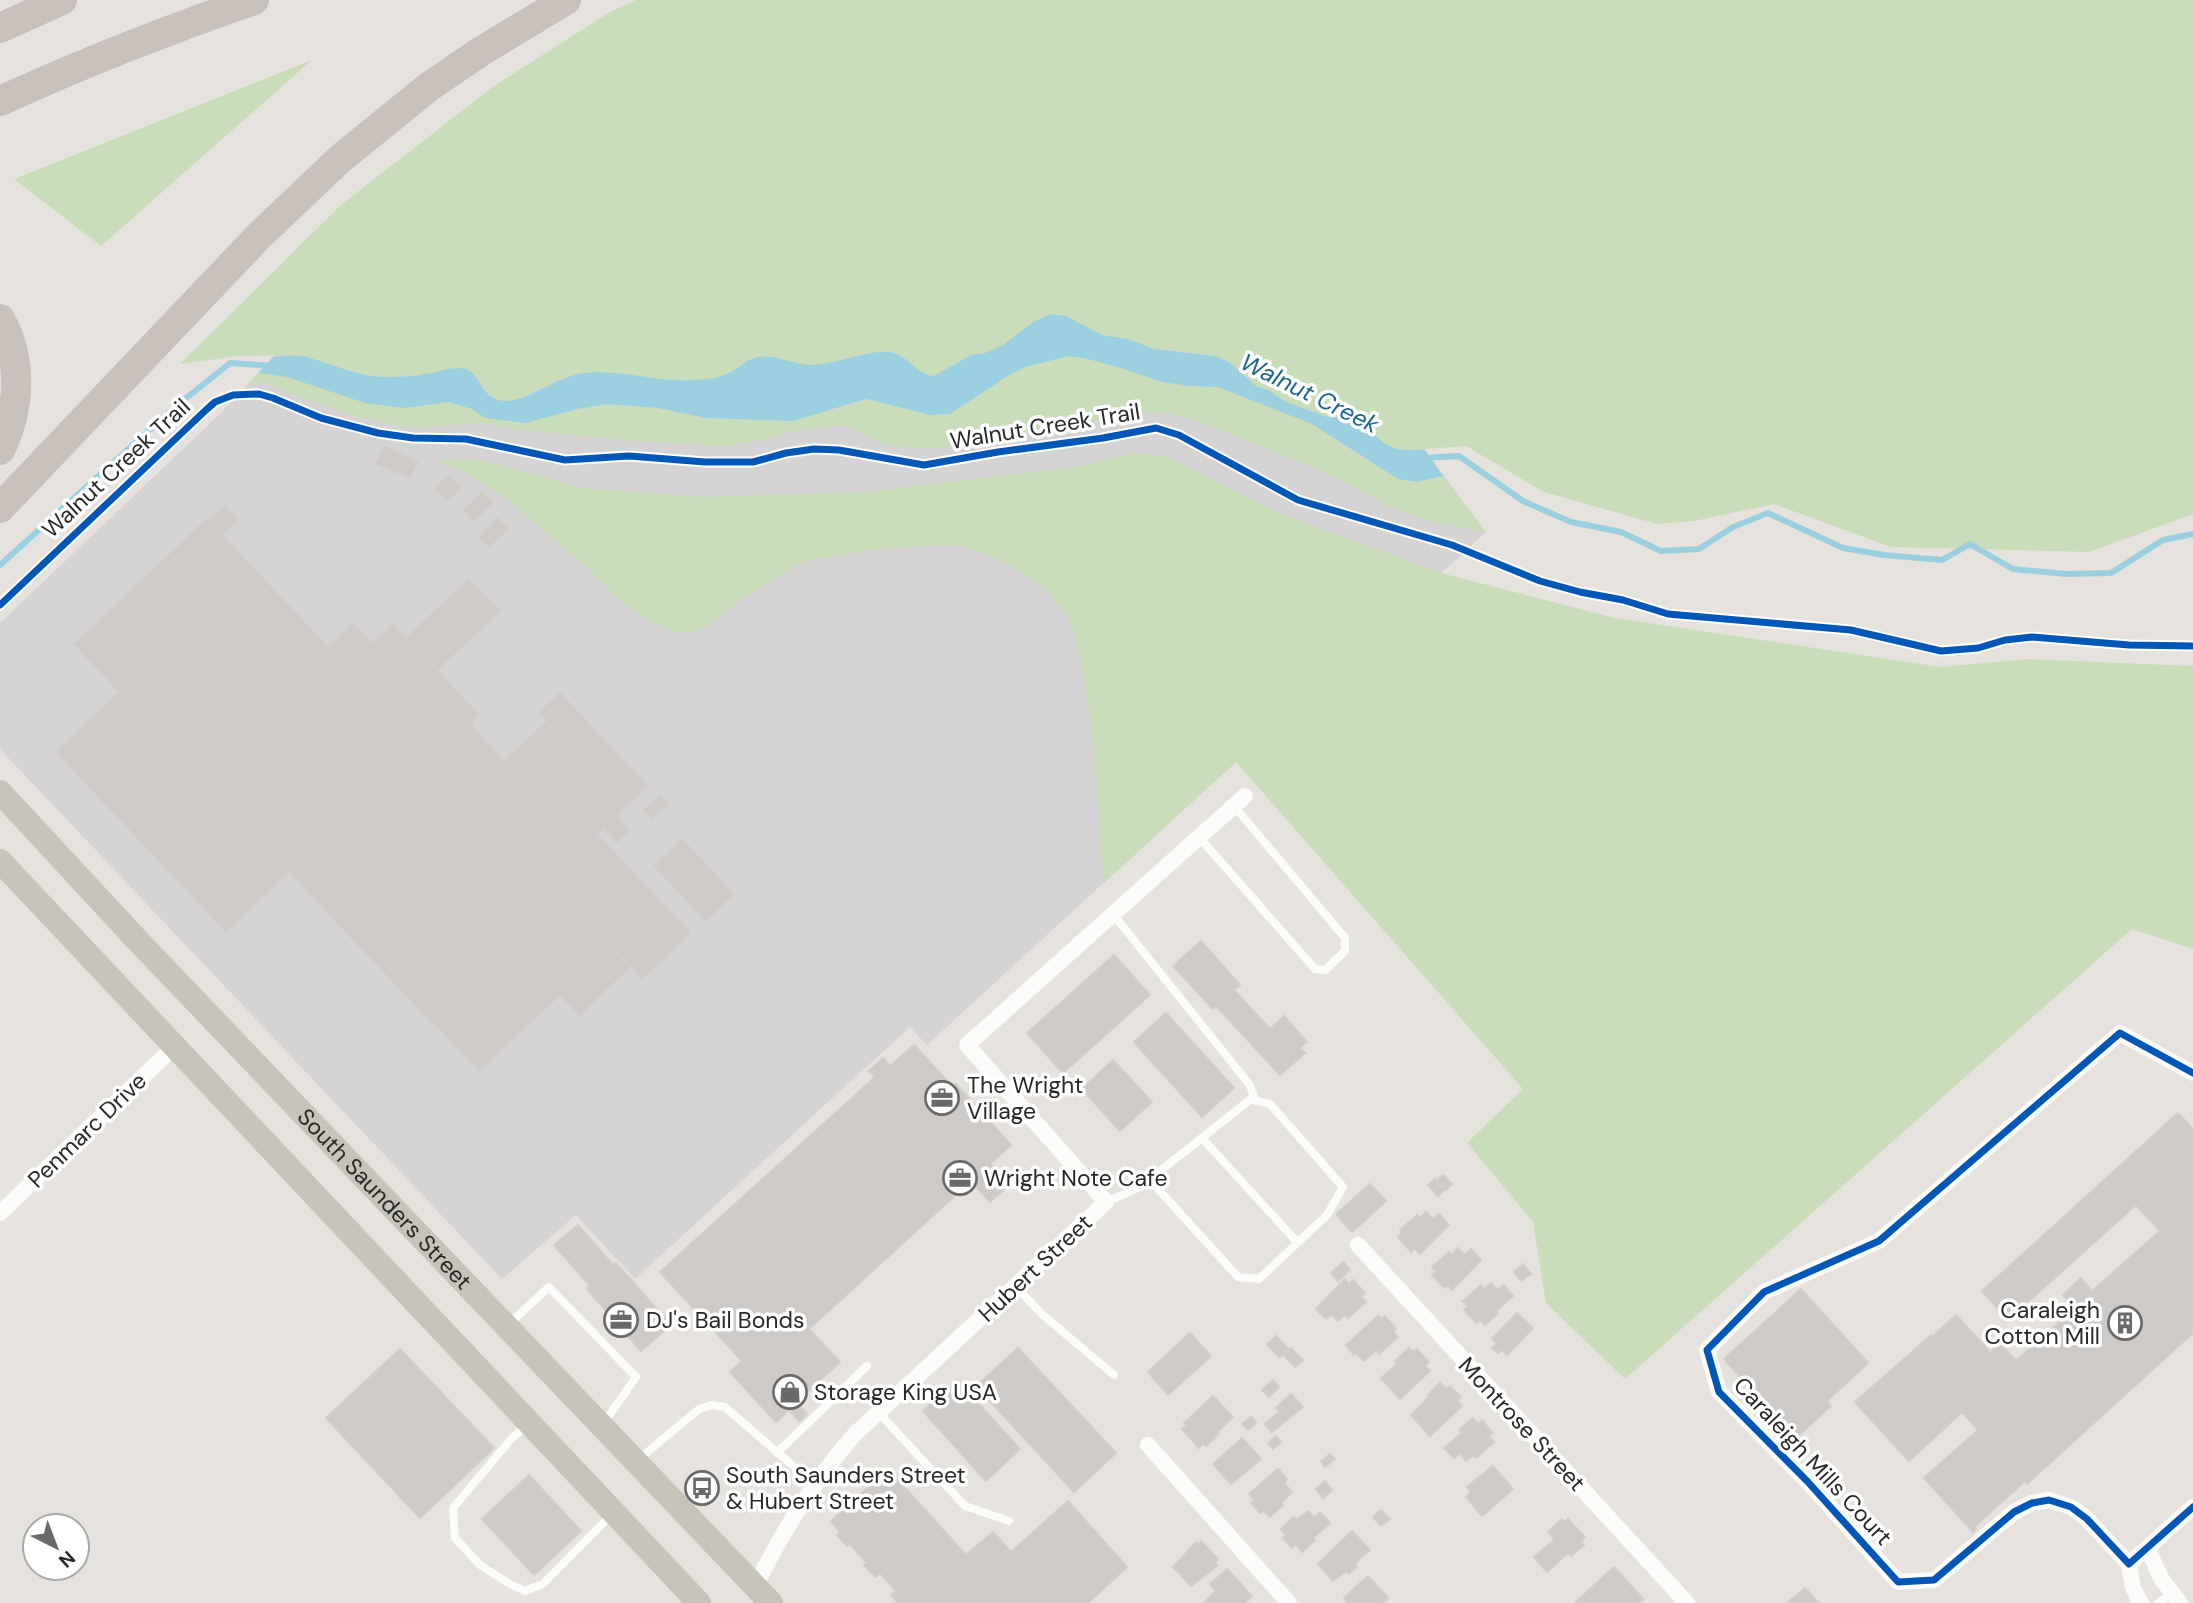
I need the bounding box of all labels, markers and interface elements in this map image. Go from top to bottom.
water label: Walnut Creek [1236,346,1385,440]
street label: Walnut Creek Trail [36,392,196,544]
street label: Walnut Creek Trail [948,396,1142,456]
street label: Penmarc Drive [21,1066,153,1194]
place label: The Wright Village [967,1070,1083,1126]
office icon: The Wright Village [923,1079,961,1117]
street label: South Saunders Street [291,1102,478,1296]
office icon: Wright Note Cafe [941,1159,979,1197]
place label: Wright Note Cafe [984,1163,1167,1193]
street label: Hubert Street [972,1208,1098,1328]
place label: Caraleigh Cotton Mill [1985,1295,2100,1351]
office icon: DJ's Bail Bonds [602,1301,640,1339]
building icon: Caraleigh Cotton Mill [2106,1304,2144,1342]
place label: DJ's Bail Bonds [646,1305,805,1335]
street label: Montrose Street [1452,1351,1592,1497]
street label: Caraleigh Mills Court [1727,1370,1899,1552]
shop icon: Storage King USA [771,1373,809,1411]
place label: Storage King USA [814,1377,997,1407]
place label: South Saunders Street & Hubert Street [726,1460,966,1516]
bus stop icon: South Saunders Street & Hubert Street [683,1469,721,1507]
north arrow [21,1512,91,1582]
text: N [54,1545,81,1573]

